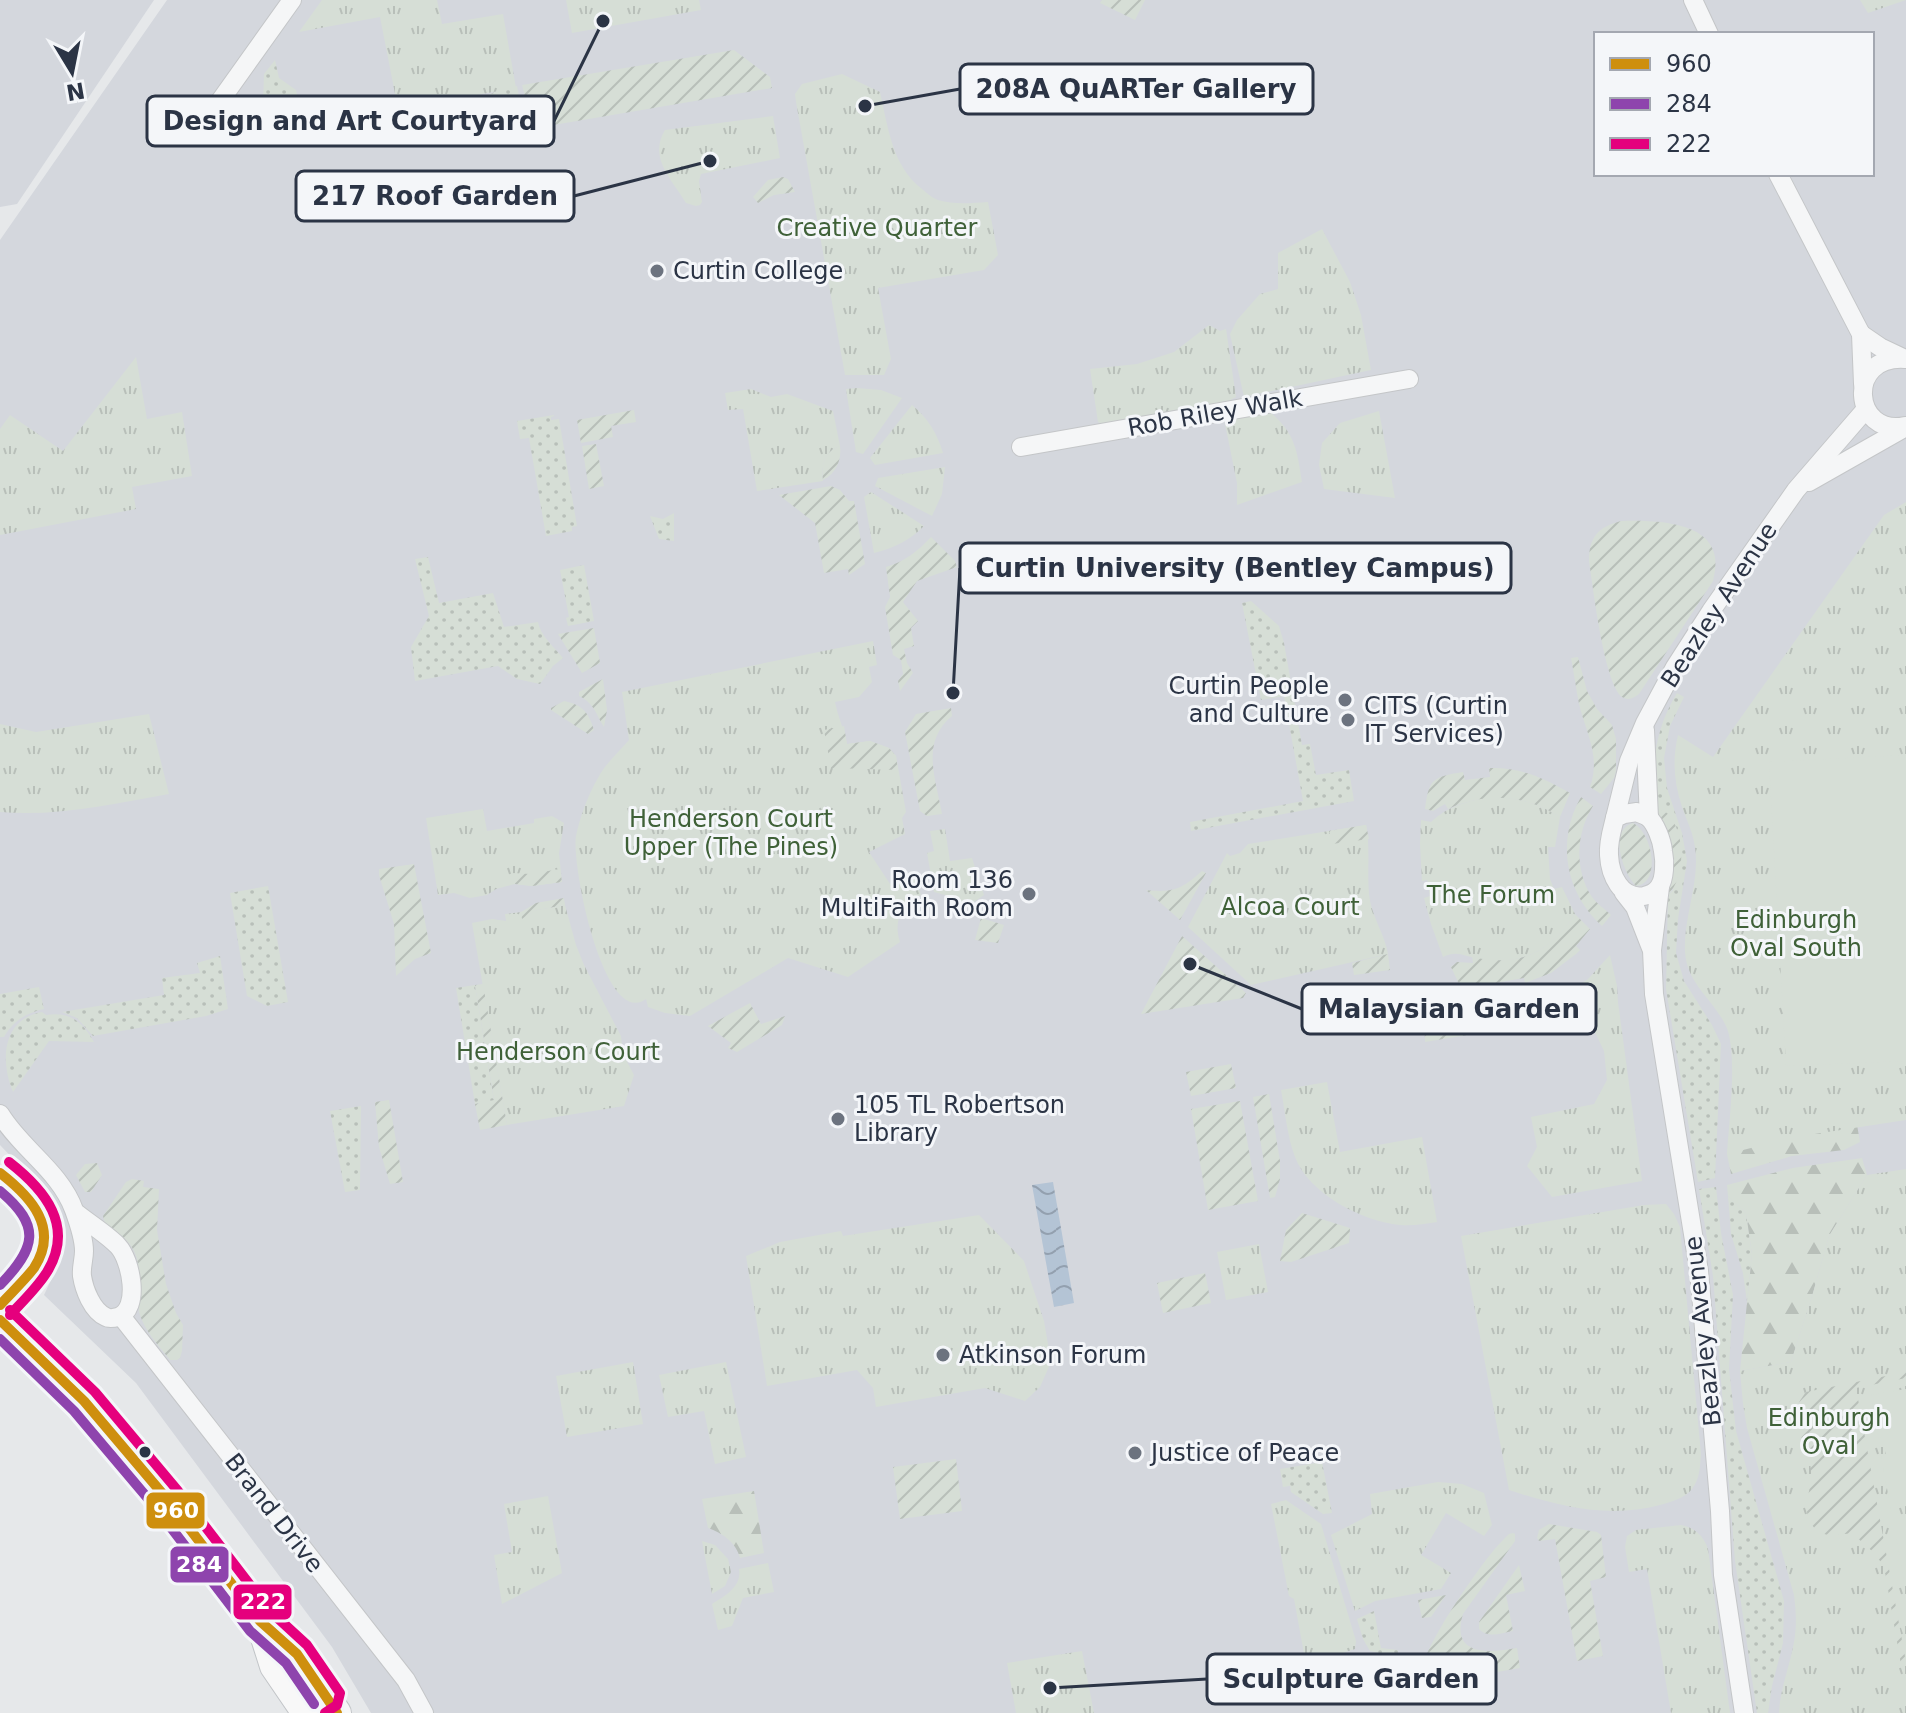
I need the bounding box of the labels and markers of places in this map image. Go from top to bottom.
callout: 208A QuARTer Gallery [960,64,1313,114]
callout: Design and Art Courtyard [147,96,554,146]
callout: 217 Roof Garden [296,171,574,221]
place label: Curtin College [673,257,843,285]
marker: Curtin College [648,262,666,280]
callout: Curtin University (Bentley Campus) [960,543,1511,593]
place label: Curtin People and Culture [1169,672,1329,728]
marker: Curtin People and Culture [1336,691,1354,709]
place label: CITS (Curtin IT Services) [1364,692,1508,748]
marker: CITS (Curtin IT Services) [1339,711,1357,729]
place label: Room 136 MultiFaith Room [821,866,1013,922]
marker: Room 136 MultiFaith Room [1020,885,1038,903]
callout: Malaysian Garden [1302,984,1596,1034]
place label: 105 TL Robertson Library [854,1091,1065,1147]
marker: 105 TL Robertson Library [829,1110,847,1128]
place label: Atkinson Forum [959,1341,1146,1369]
marker: Atkinson Forum [934,1346,952,1364]
place label: Justice of Peace [1149,1439,1339,1467]
unlabelled marker [137,1444,153,1460]
marker: Justice of Peace [1126,1444,1144,1462]
callout: Sculpture Garden [1207,1654,1496,1704]

